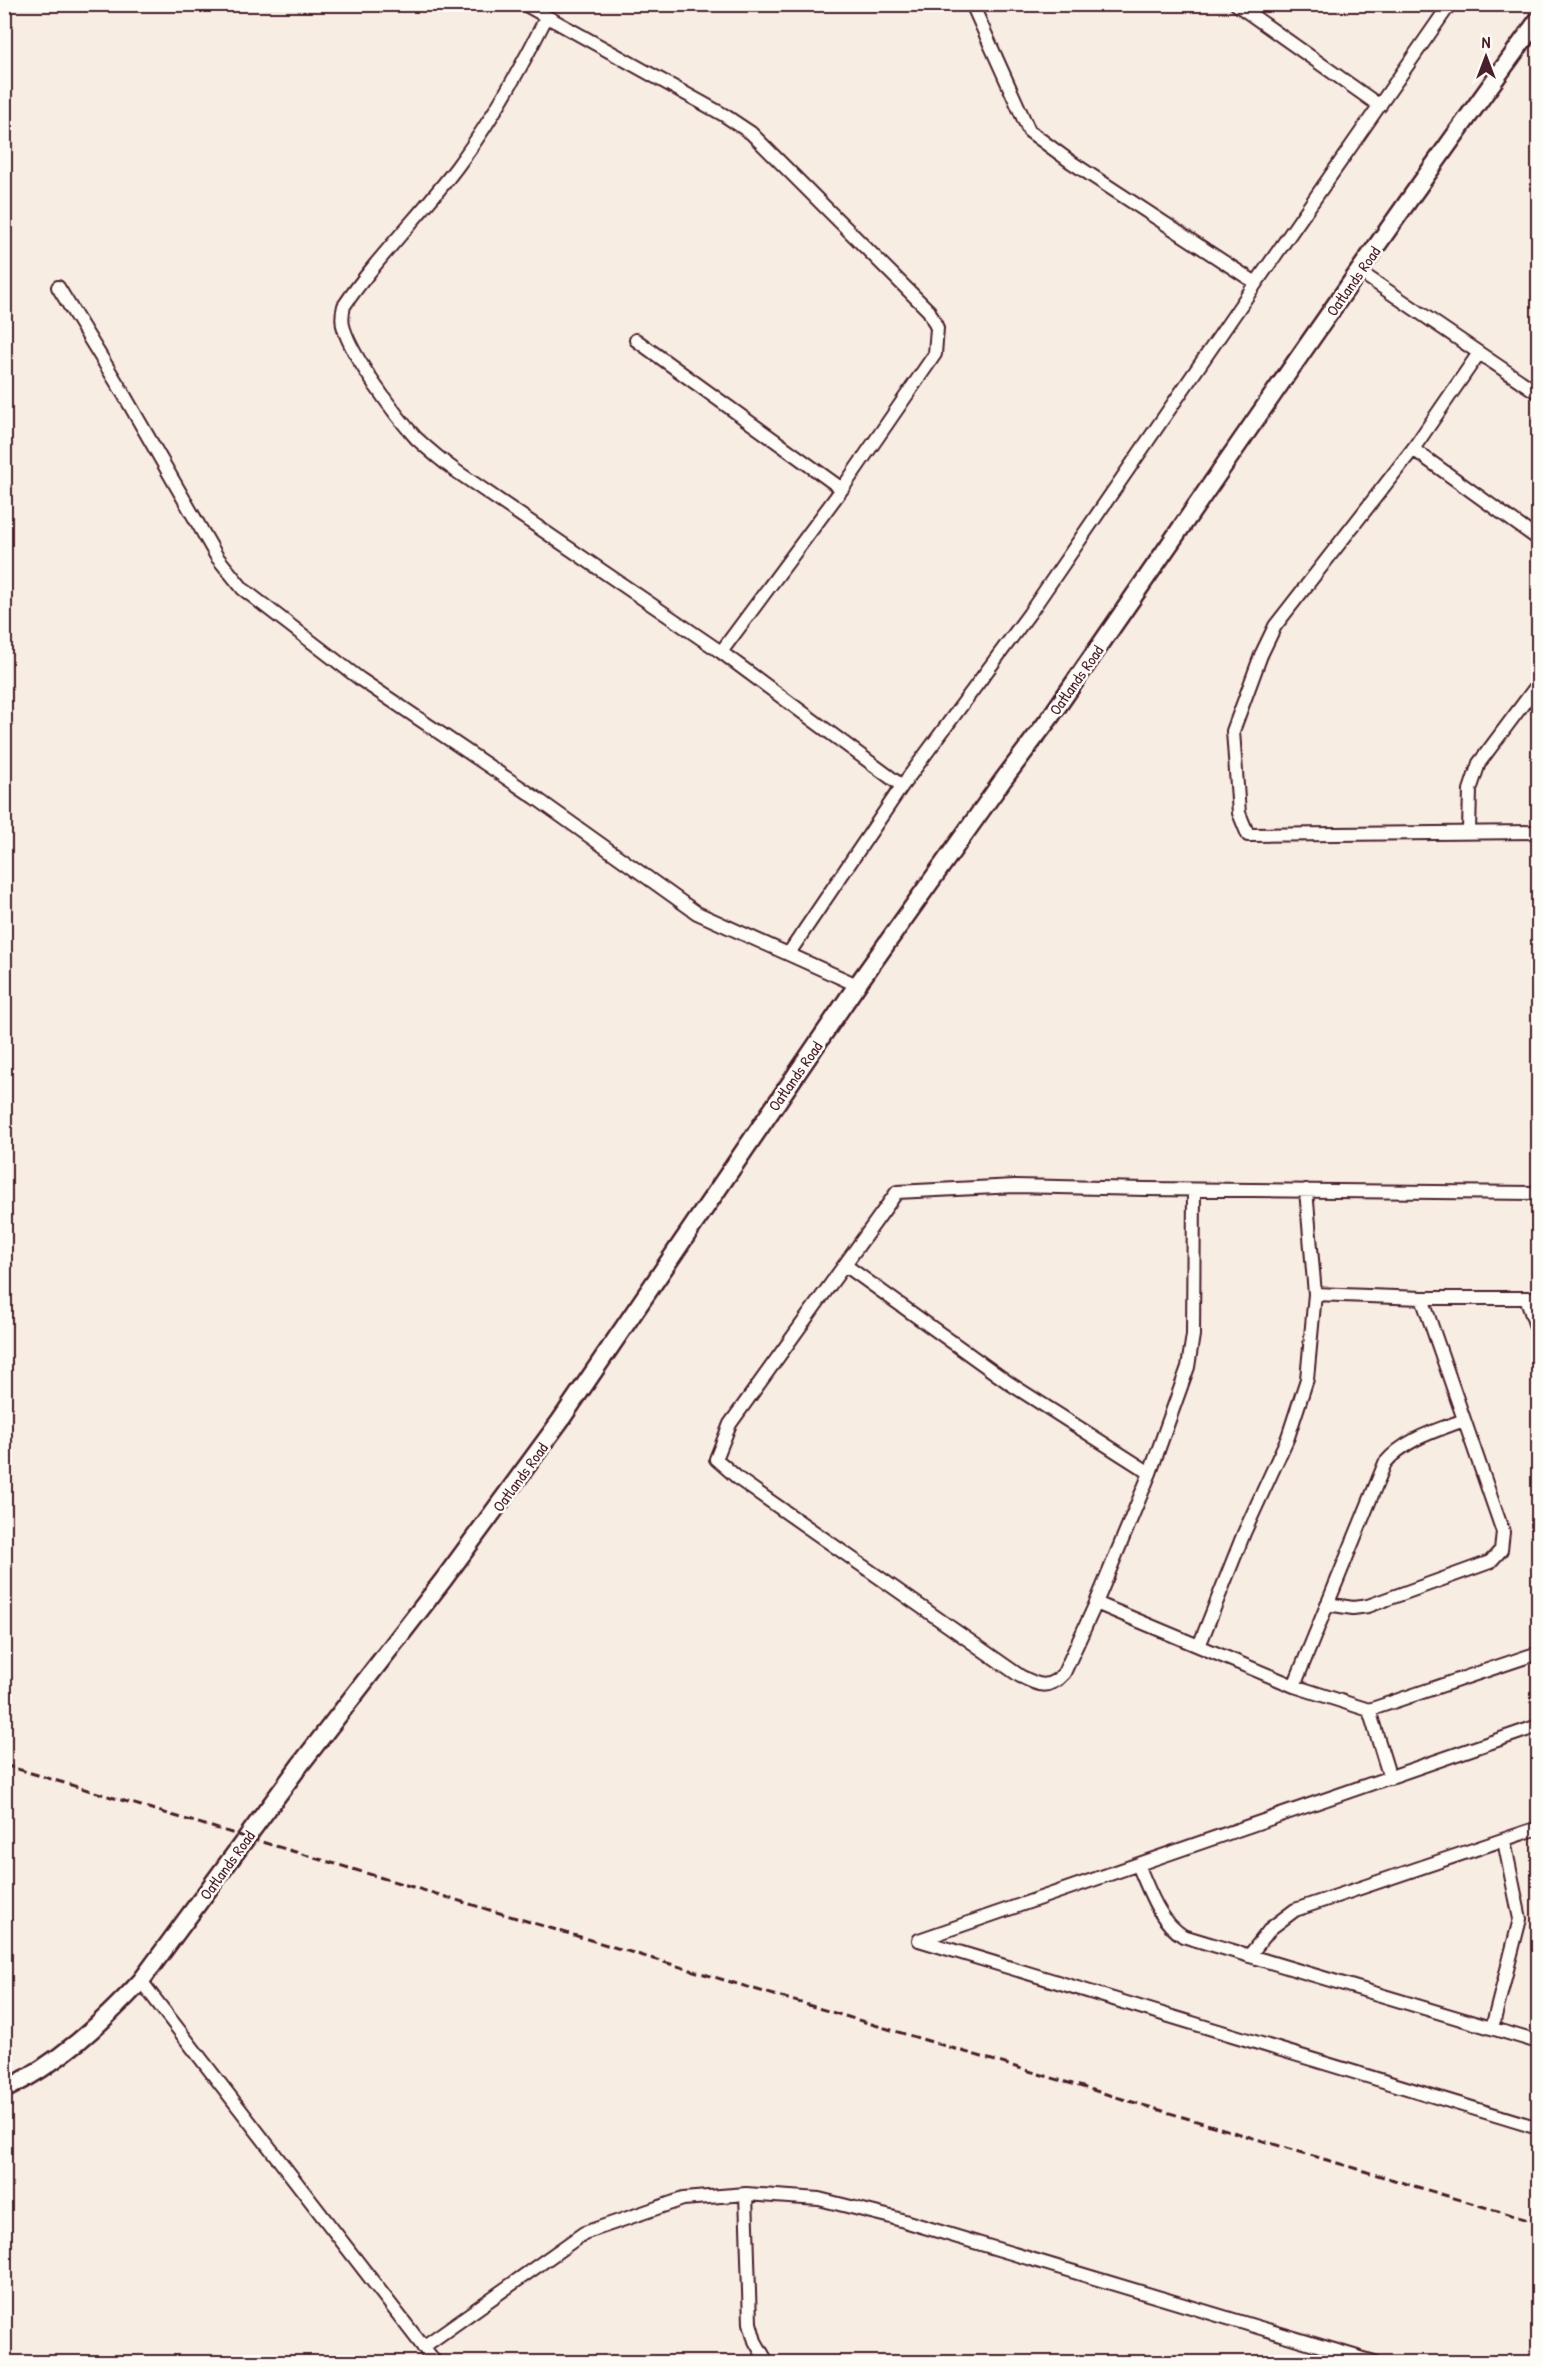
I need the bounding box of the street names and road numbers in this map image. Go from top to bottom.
street label: Oatlands Road [1321,242,1385,320]
street label: Oatlands Road [1044,641,1108,719]
street label: Oatlands Road [763,1037,827,1115]
street label: Oatlands Road [487,1438,553,1516]
street label: Oatlands Road [194,1826,260,1904]

